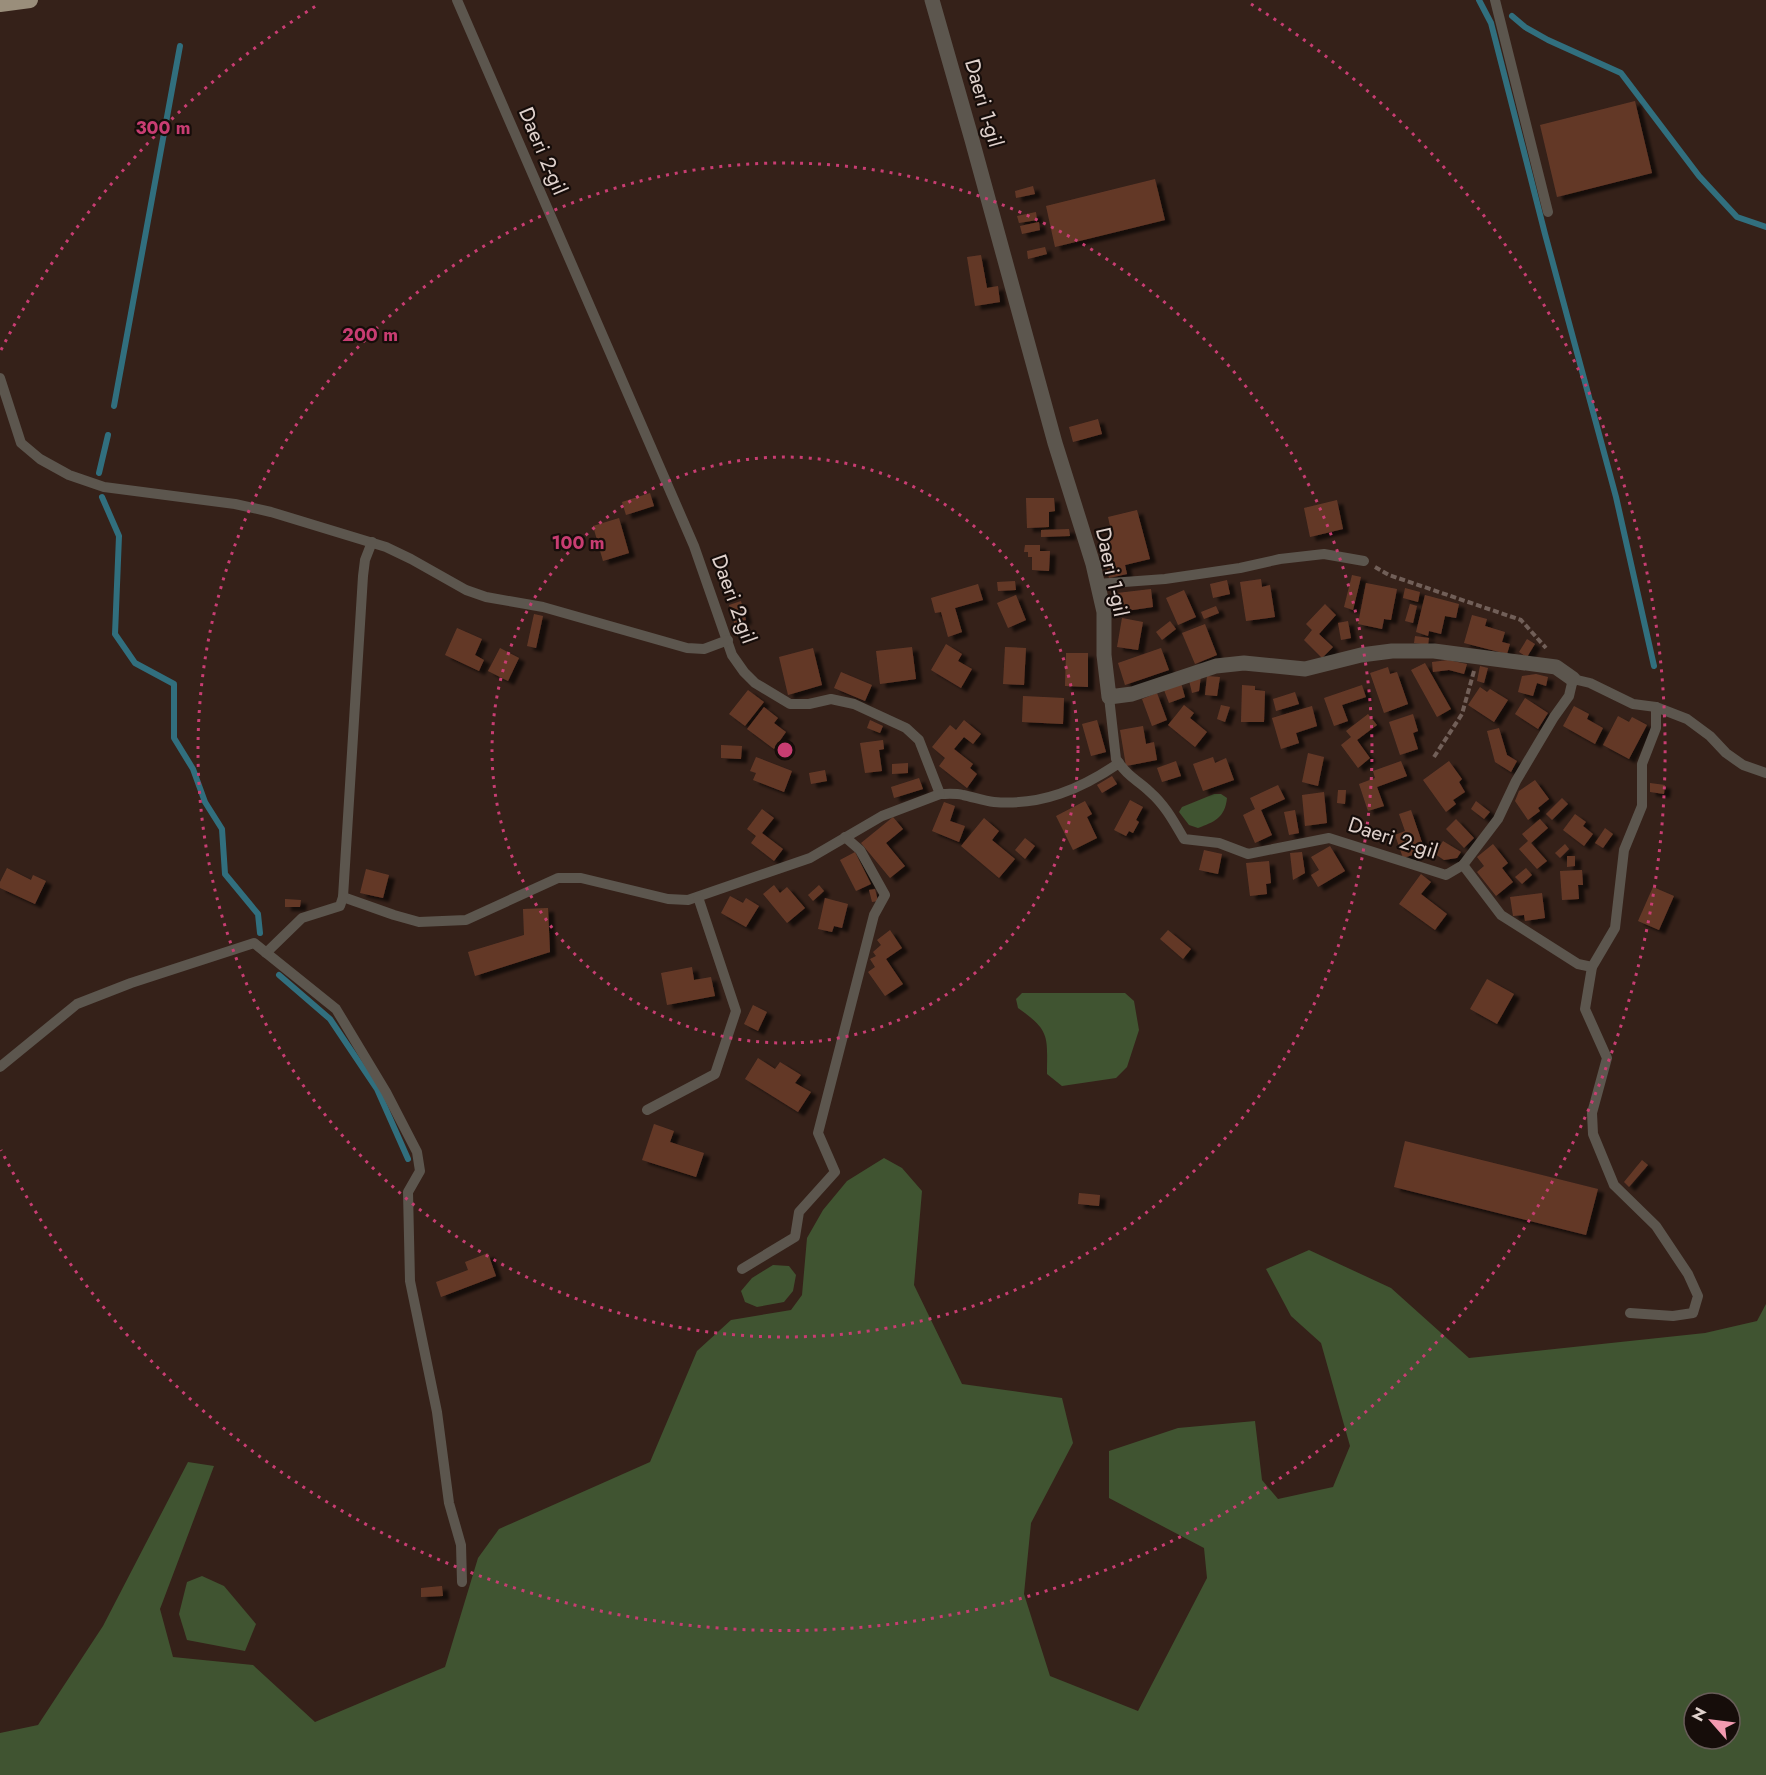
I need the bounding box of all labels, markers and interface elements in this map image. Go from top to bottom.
street label: Daeri 1-gil [957,55,1011,151]
street label: Daeri 2-gil [511,102,575,200]
text: 300 m [135,115,191,141]
text: 200 m [342,322,398,348]
street label: Daeri 1-gil [1088,525,1136,619]
text: 100 m [551,530,605,556]
street label: Daeri 2-gil [704,550,764,648]
centre of rings [775,740,795,760]
street label: Daeri 2-gil [1344,809,1442,867]
north arrow [1682,1691,1742,1751]
text: N [1686,1703,1712,1725]

